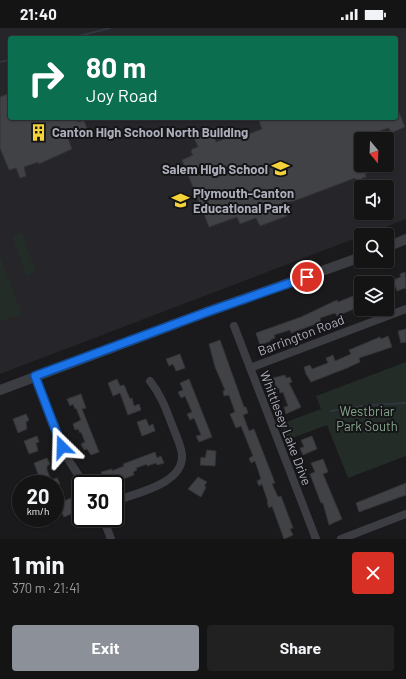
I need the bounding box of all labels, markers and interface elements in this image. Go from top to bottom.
text: 21:40 [20,5,57,23]
text: 80 m [86,50,146,84]
icon: right [20,52,72,104]
text: Joy Road [86,84,158,106]
building icon: Canton High School North Building [29,122,49,142]
place label: Canton High School North Building [52,124,248,140]
north arrow [354,132,394,172]
map controls [354,132,394,316]
school or university icon: Salem High School [271,159,291,179]
place label: Salem High School [162,161,268,177]
button: sound [354,180,394,220]
place label: Plymouth-Canton Educational Park [193,185,294,216]
school or university icon: Plymouth-Canton Educational Park [170,190,190,210]
button: search [354,228,394,268]
pin [290,260,324,294]
icon: arrive [296,266,318,288]
button: layers [354,276,394,316]
street label: Barrington Road [255,311,347,359]
street label: Whittlesey Lake Drive [257,368,315,488]
park label: Westbriar Park South [336,403,398,434]
position arrow [41,426,83,468]
speed limit sign: 30 [72,475,124,527]
text: 20 [27,484,49,508]
text: km/h [27,505,49,517]
text: 1 min [12,550,65,579]
button: close [352,552,394,594]
text: 370 m · 21:41 [12,580,80,596]
button: Exit [12,625,199,671]
button: Share [207,625,394,671]

